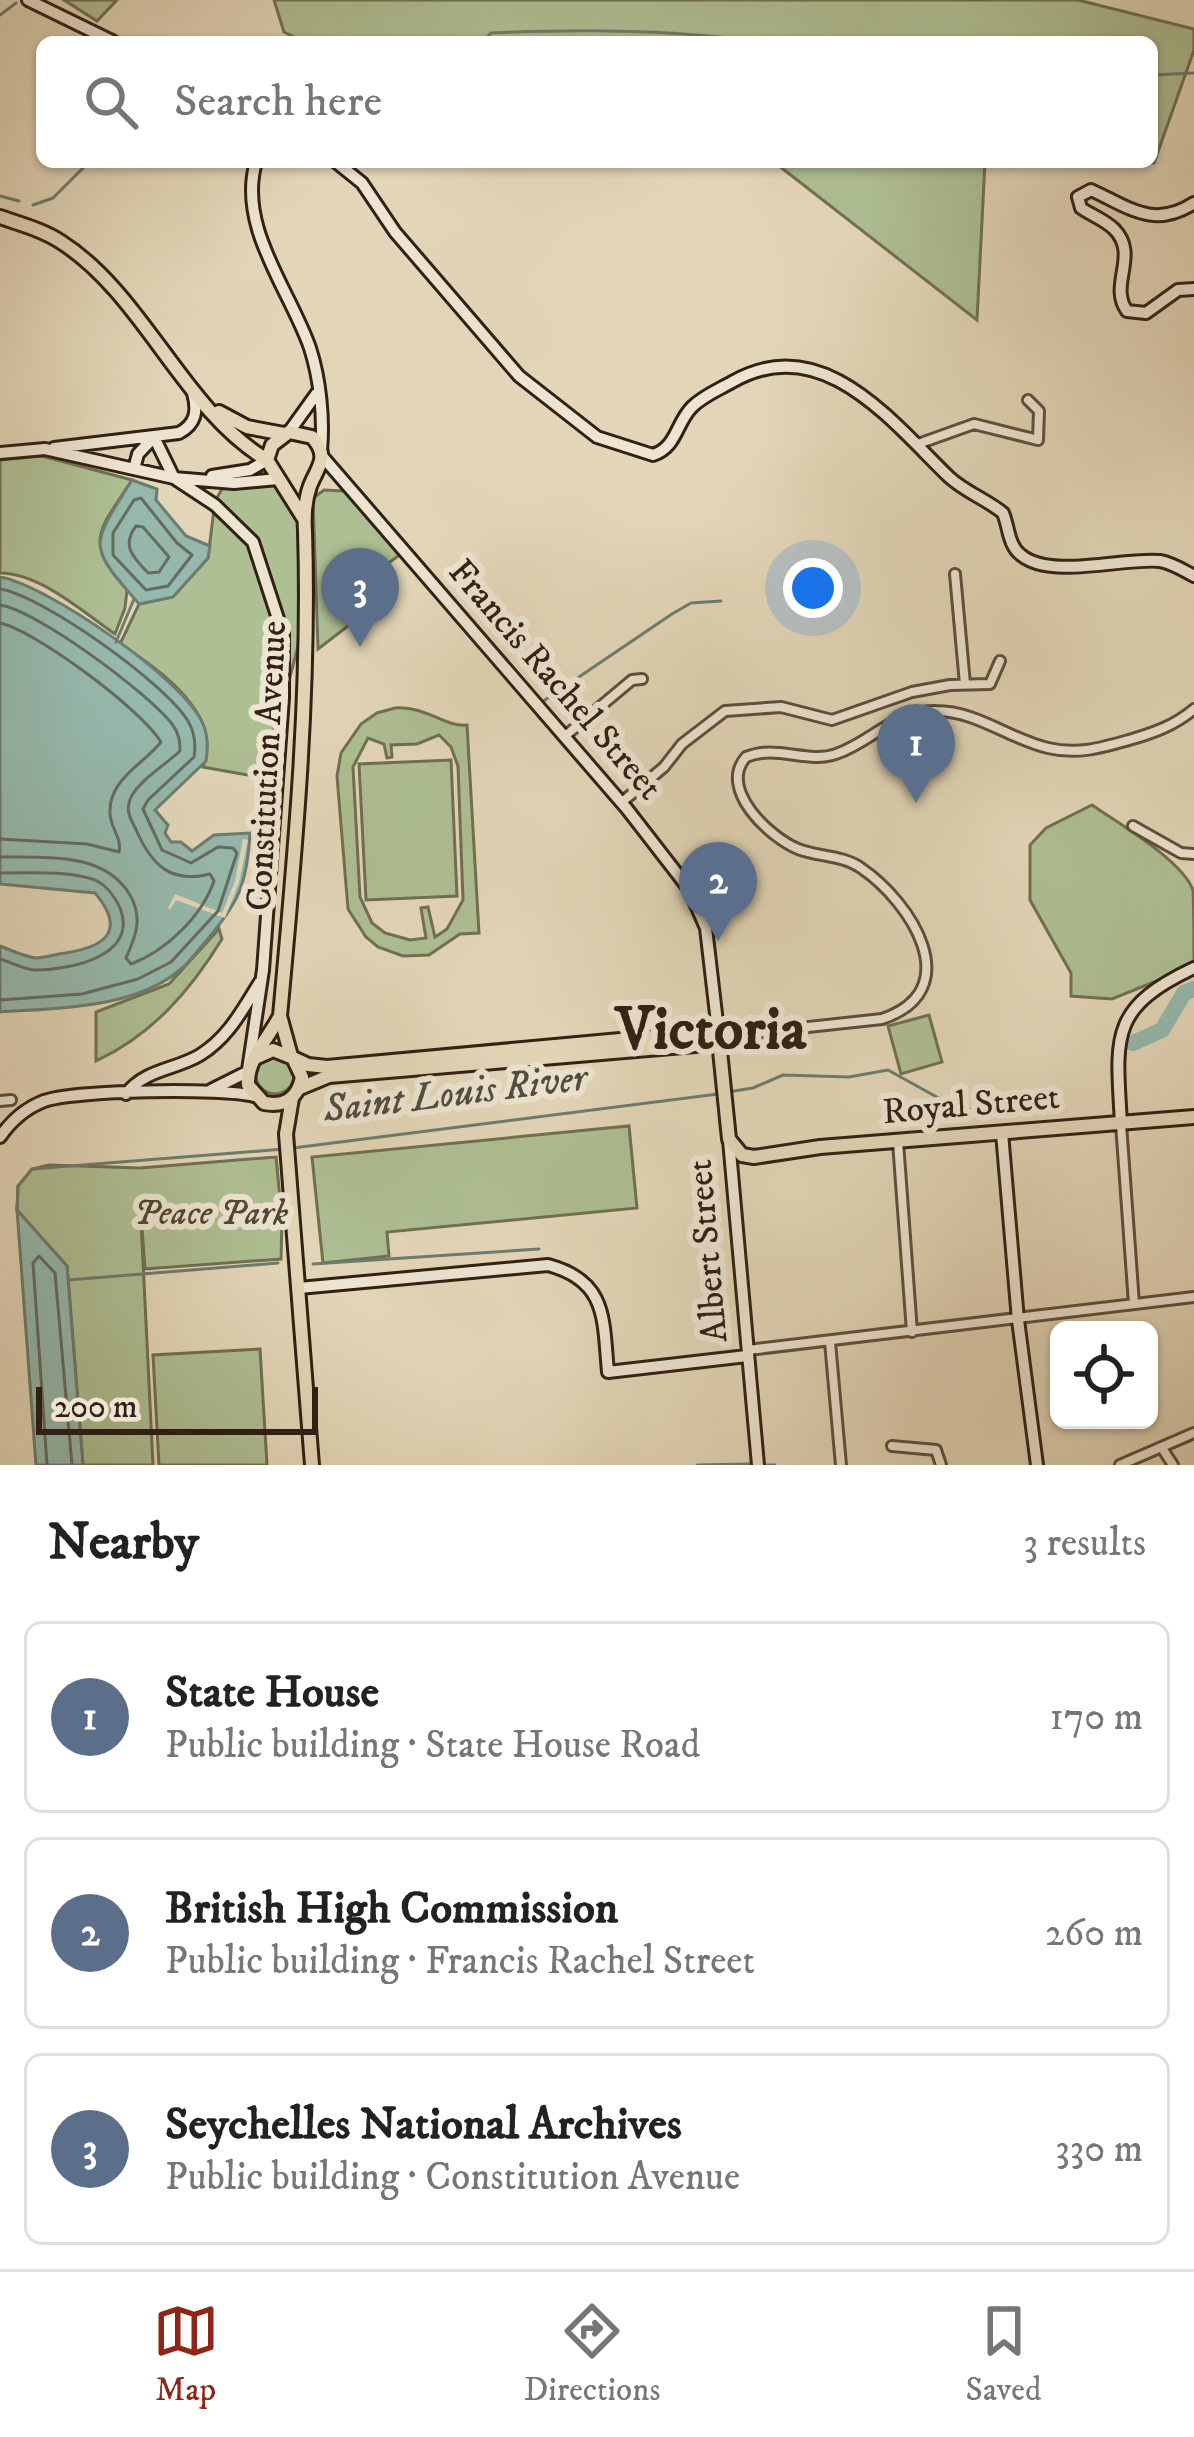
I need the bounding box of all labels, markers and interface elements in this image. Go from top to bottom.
search box [36,36,1158,168]
icon: search [78,69,144,135]
text: Search here [174,74,382,130]
pin: 3 [321,548,399,647]
street label: Francis Rachel Street [438,550,672,810]
your location [783,558,843,618]
street label: Constitution Avenue [237,620,297,912]
pin: 1 [877,704,955,803]
pin: 2 [679,842,757,941]
district label: Victoria [614,993,808,1068]
water label: Saint Louis River [320,1053,592,1135]
street label: Royal Street [881,1075,1061,1135]
street label: Albert Street [678,1158,738,1344]
park label: Peace Park [134,1191,288,1236]
map controls [1050,1321,1158,1429]
button: locate [1050,1321,1158,1429]
scale bar [36,1381,318,1434]
text: 200 m [54,1387,138,1428]
text: Nearby [48,1511,199,1575]
text: 3 results [1023,1519,1146,1568]
text: State House [165,1665,379,1721]
text: 1 [83,1693,97,1742]
text: 170 m [1049,1693,1143,1742]
text: Public building · State House Road [165,1721,700,1770]
text: British High Commission [165,1881,618,1937]
text: 2 [80,1909,100,1958]
text: 260 m [1045,1909,1143,1958]
text: Public building · Francis Rachel Street [165,1937,755,1986]
text: Seychelles National Archives [165,2097,682,2153]
text: 3 [83,2125,97,2174]
text: 330 m [1055,2125,1143,2174]
text: Public building · Constitution Avenue [165,2153,740,2202]
tab: Map [153,2298,219,2411]
tab: Directions [524,2298,660,2411]
tab: Saved [966,2298,1041,2411]

